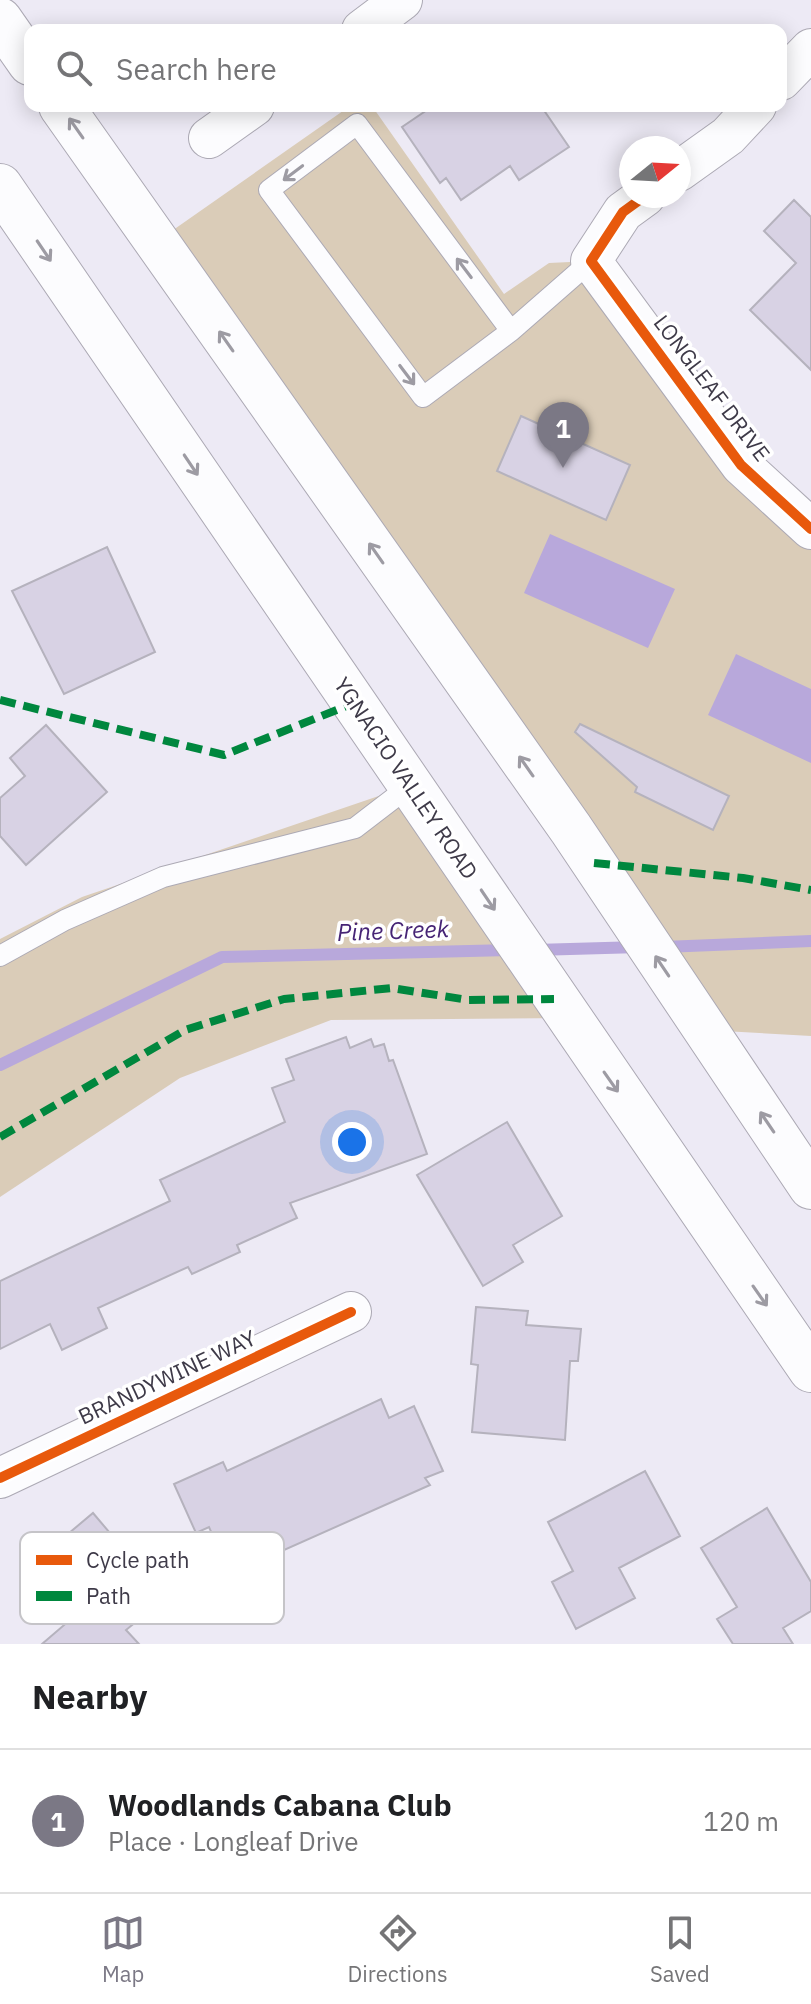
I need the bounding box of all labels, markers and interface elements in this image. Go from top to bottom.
search box [24,24,787,112]
icon: search [52,46,96,90]
text: Search here [116,49,277,88]
one-way arrow [68,118,84,140]
north arrow [619,136,691,208]
one-way arrow [282,164,304,181]
one-way arrow [36,239,52,261]
one-way arrow [456,258,473,280]
street label: LONGLEAF DRIVE [648,309,777,467]
one-way arrow [218,331,235,352]
one-way arrow [399,364,416,385]
pin: 1 [537,402,589,468]
one-way arrow [183,453,199,476]
one-way arrow [368,543,384,565]
street label: YGNACIO VALLEY ROAD [328,671,485,884]
one-way arrow [518,755,534,777]
one-way arrow [480,888,496,910]
water label: Pine Creek [336,912,450,948]
one-way arrow [654,955,670,977]
one-way arrow [603,1071,619,1093]
one-way arrow [759,1112,775,1134]
your location [332,1122,372,1162]
one-way arrow [751,1284,768,1306]
street label: BRANDYWINE WAY [73,1323,260,1430]
legend [20,1532,284,1624]
text: Cycle path [86,1545,190,1574]
text: Path [86,1581,131,1610]
text: Nearby [32,1674,147,1718]
text: Woodlands Cabana Club [108,1785,452,1824]
text: 1 [50,1804,66,1838]
text: 120 m [703,1804,779,1838]
text: Place · Longleaf Drive [108,1824,359,1858]
tab: Map [101,1911,145,1988]
tab: Directions [348,1911,448,1988]
tab: Saved [650,1911,710,1988]

